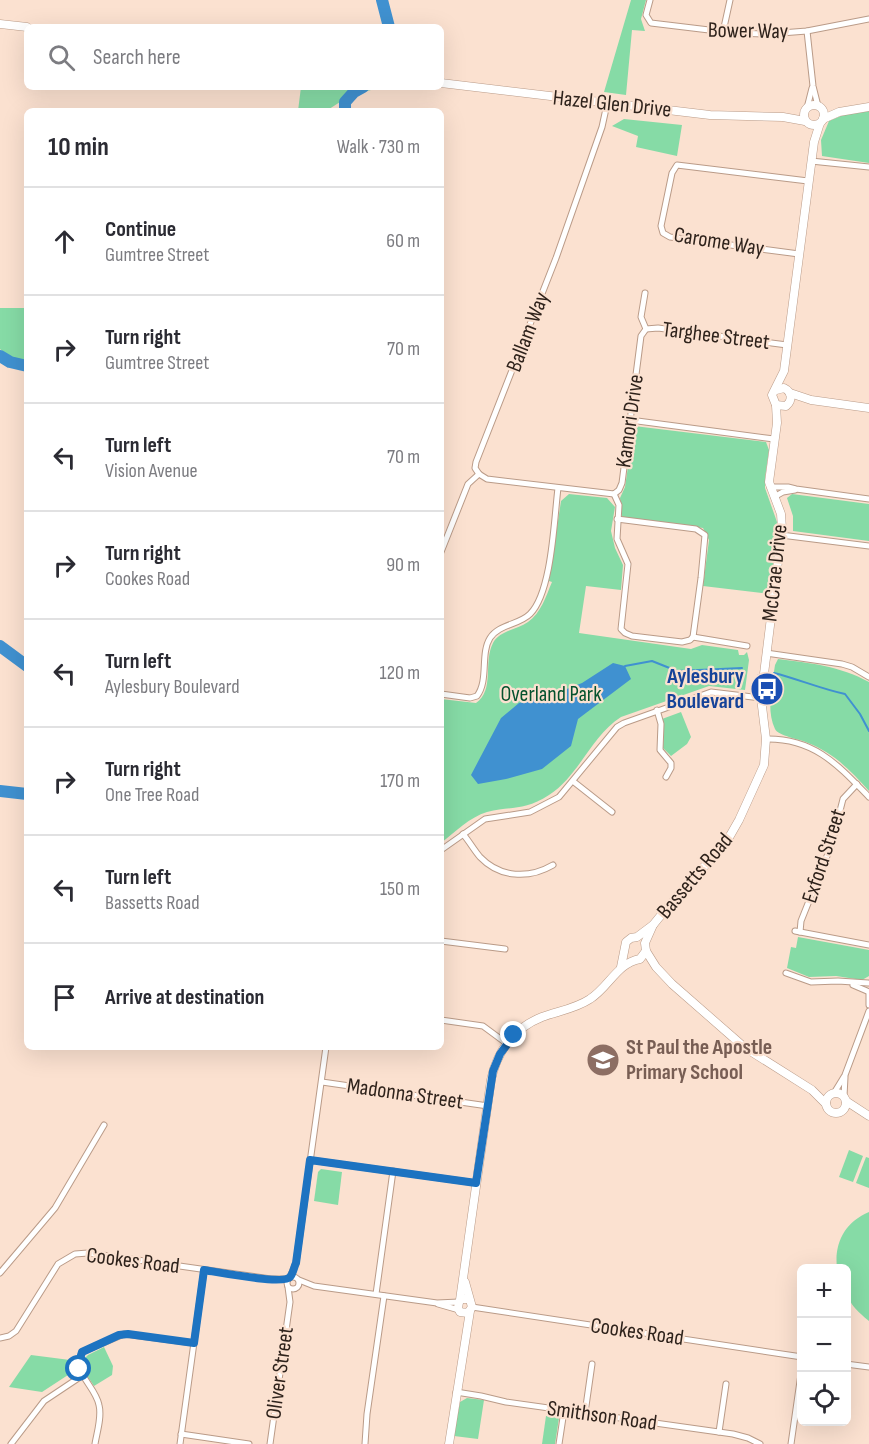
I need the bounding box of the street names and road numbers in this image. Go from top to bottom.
street label: Bower Way [708,17,789,45]
street label: Hazel Glen Drive [551,84,673,124]
street label: Carome Way [672,222,766,263]
street label: Ballam Way [500,288,556,376]
street label: Targhee Street [661,316,771,356]
street label: Kamori Drive [610,373,650,469]
street label: McCrae Drive [756,523,794,623]
street label: Exford Street [796,805,852,906]
street label: Bassetts Road [651,828,739,924]
street label: Madonna Street [345,1072,465,1116]
street label: Cookes Road [85,1242,181,1280]
street label: Cookes Road [589,1312,685,1352]
street label: Oliver Street [260,1325,300,1421]
street label: Smithson Road [545,1395,659,1437]

